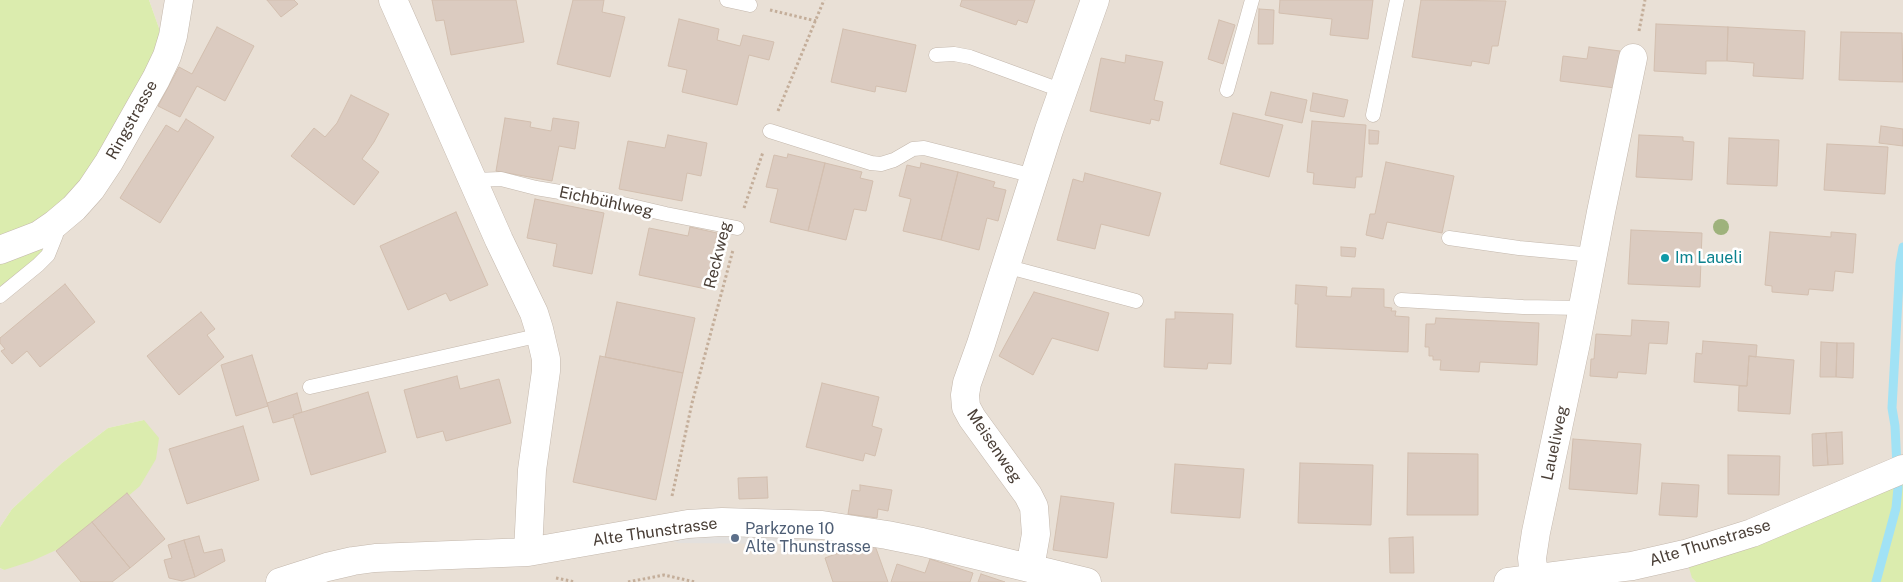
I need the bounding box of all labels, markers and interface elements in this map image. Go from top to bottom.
street label: Ringstrasse [102,77,162,163]
street label: Eichbühlweg [557,183,655,221]
street label: Reckweg [700,219,736,291]
place label: Im Laueli [1675,248,1742,268]
marker: Im Laueli [1659,252,1671,264]
street label: Laueliweg [1538,404,1572,482]
street label: Meisenweg [962,406,1026,486]
street label: Alte Thunstrasse [591,514,719,550]
street label: Alte Thunstrasse [1647,515,1773,571]
place label: Parkzone 10 Alte Thunstrasse [745,519,871,557]
marker: Parkzone 10 Alte Thunstrasse [729,532,741,544]

